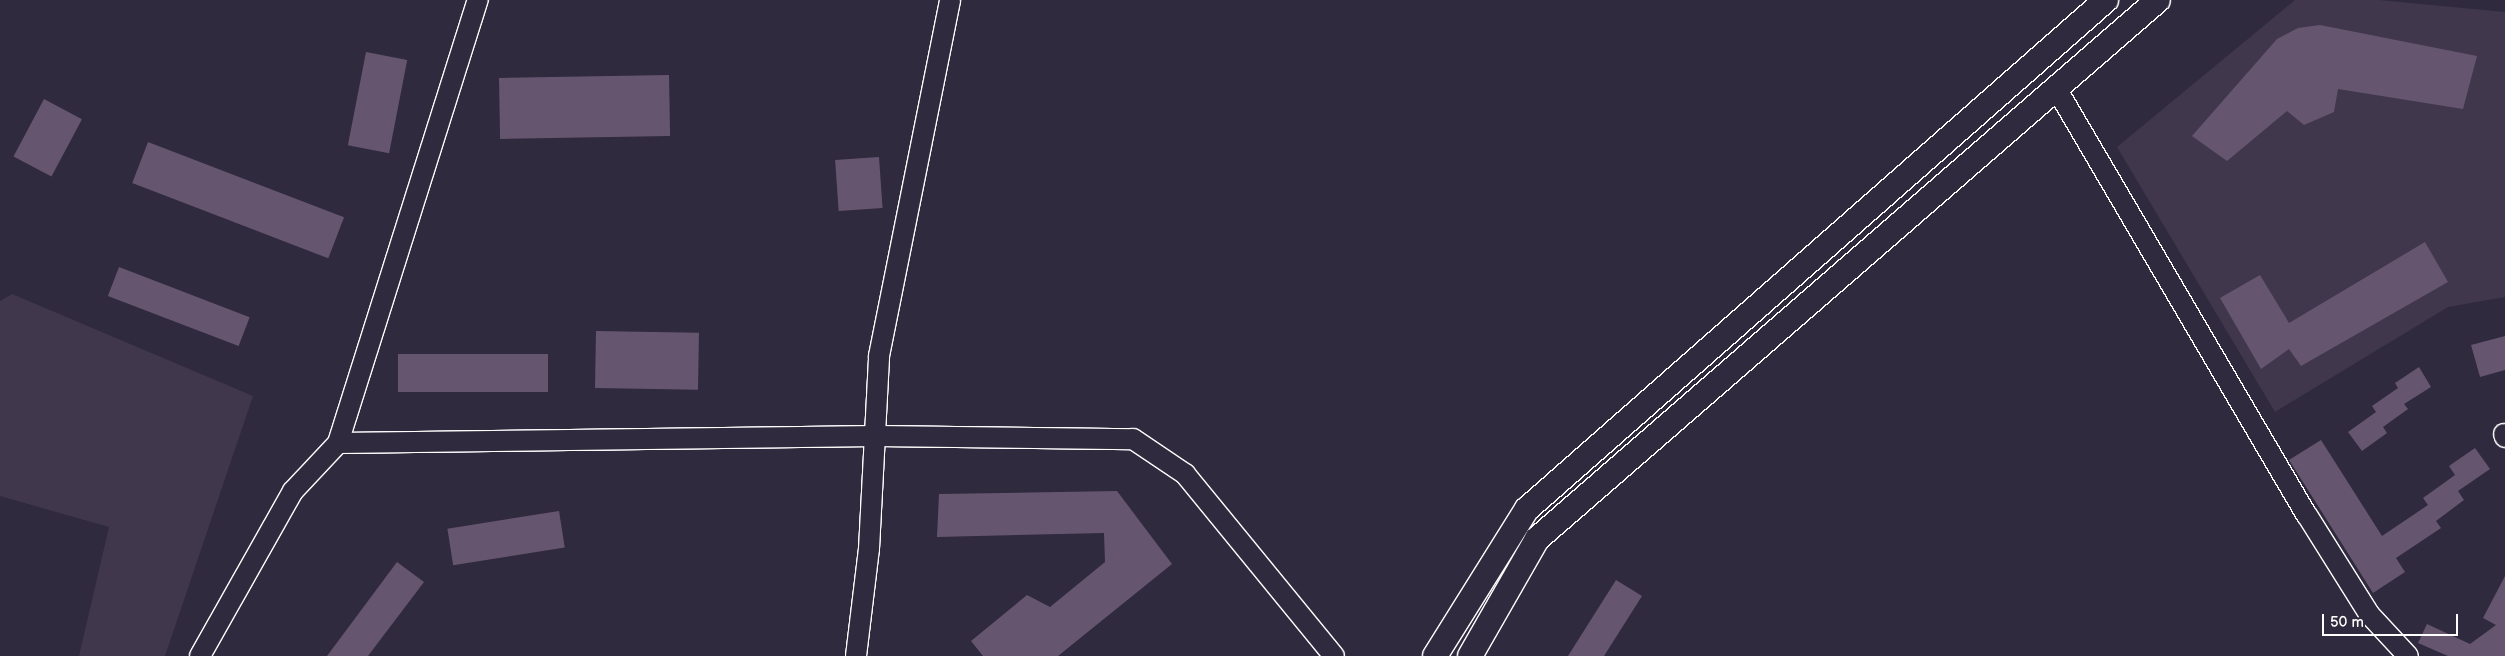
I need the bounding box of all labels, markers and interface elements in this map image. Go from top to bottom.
scale bar [2325,604,2461,636]
text: 50 m [2330,613,2364,632]

